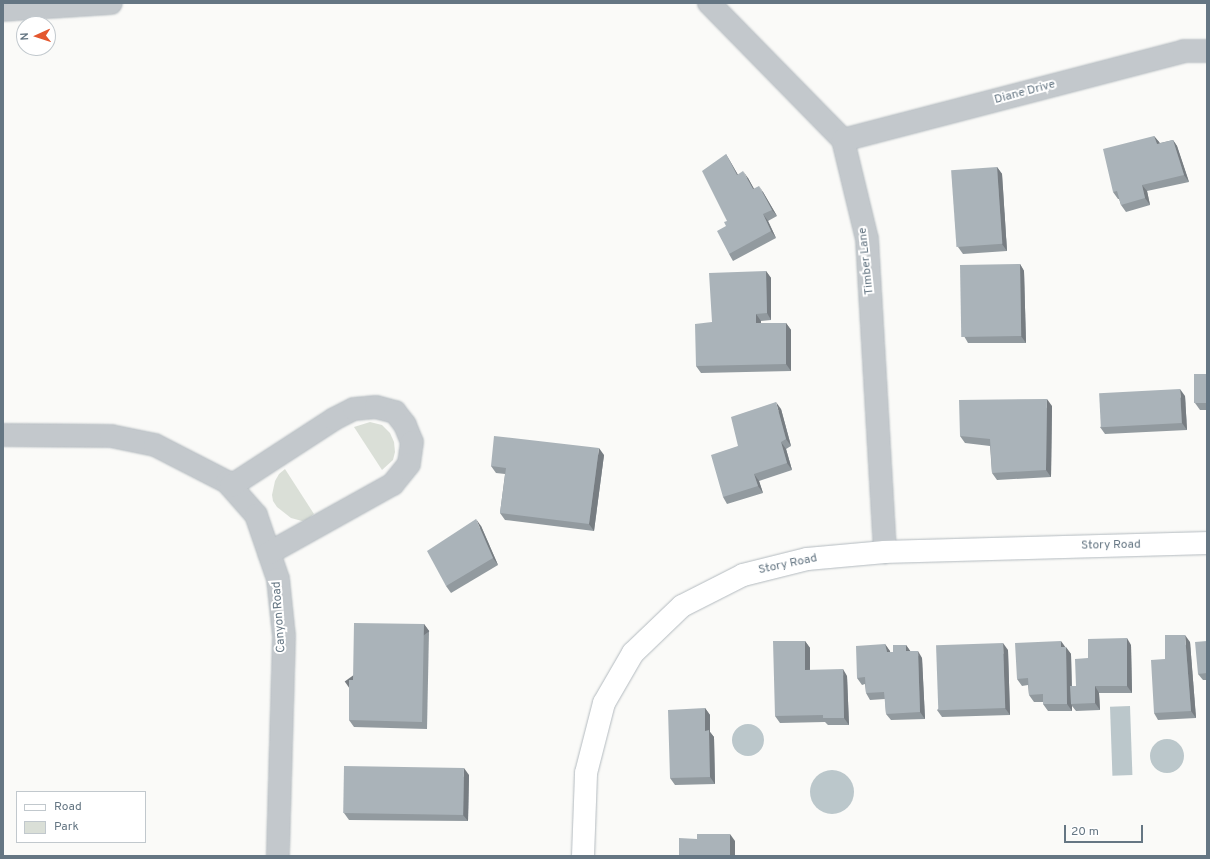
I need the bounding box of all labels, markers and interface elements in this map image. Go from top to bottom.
north arrow [16,16,56,56]
text: N [18,32,32,41]
street label: Diane Drive [993,78,1057,108]
street label: Timber Lane [856,227,878,295]
street label: Story Road [1081,538,1141,554]
street label: Story Road [757,552,819,578]
street label: Canyon Road [270,581,290,653]
legend [16,791,146,843]
text: Road [54,799,82,815]
scale bar [1066,817,1145,843]
text: Park [54,819,79,835]
text: 20 m [1071,824,1099,840]

